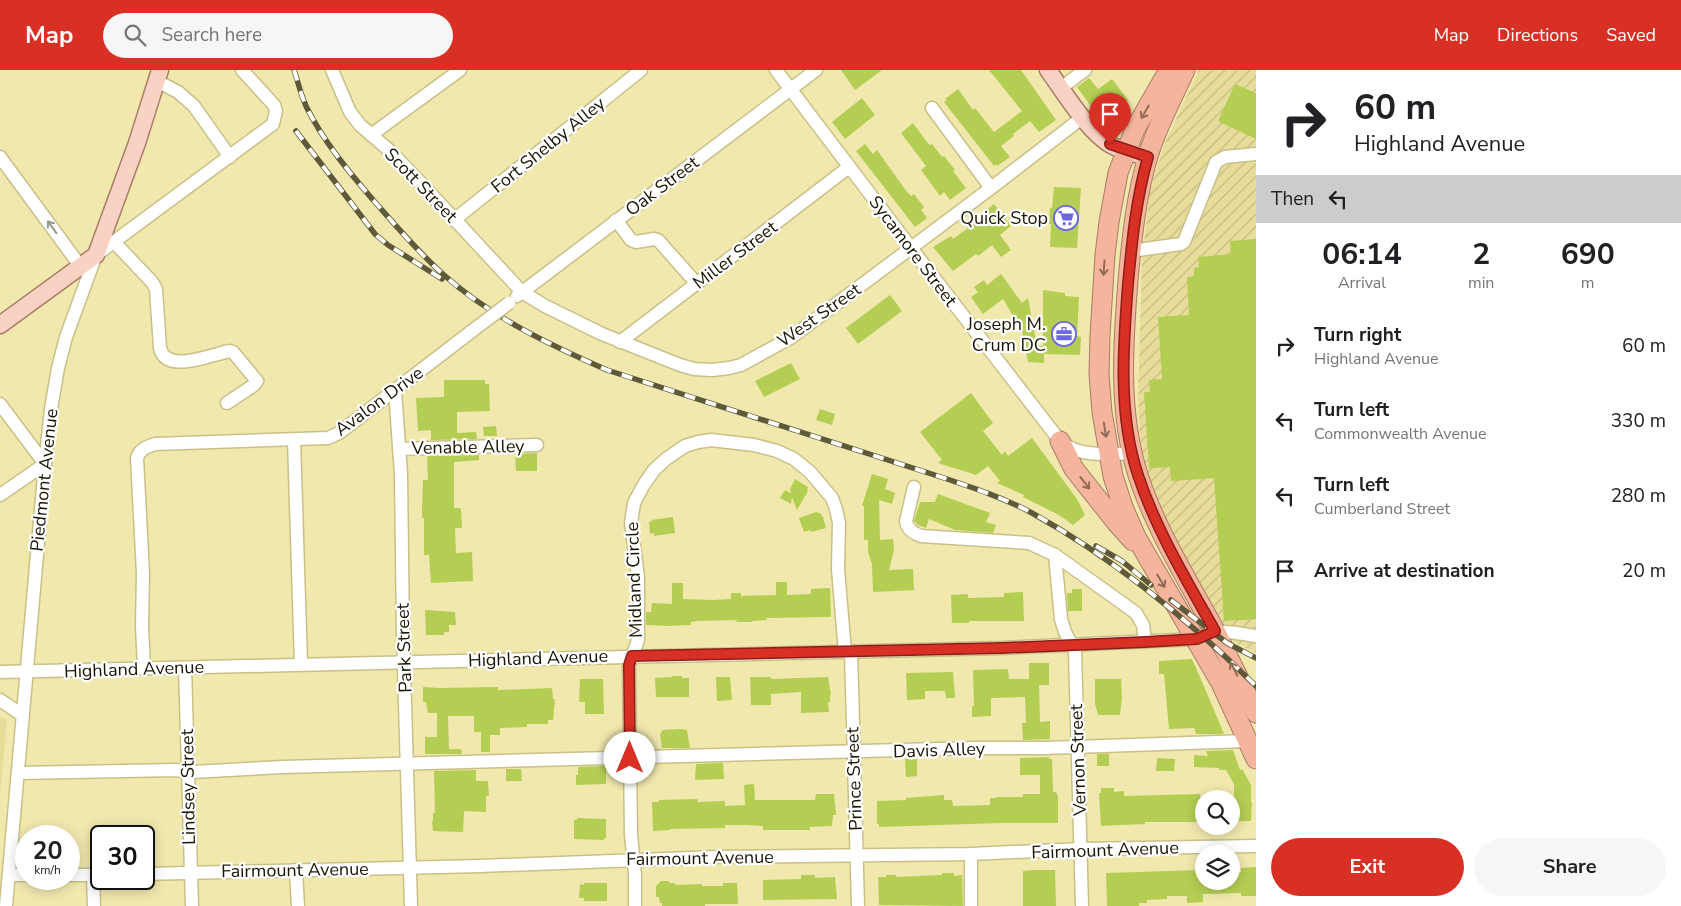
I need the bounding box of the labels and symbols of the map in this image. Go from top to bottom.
street label: Fort Shelby Alley [486,91,611,198]
pin [1089,93,1131,144]
one-way arrow [1139,105,1149,119]
street label: Scott Street [379,142,463,228]
street label: Oak Street [620,150,704,221]
street label: Sycamore Street [863,191,963,312]
supermarket icon: Quick Stop [1053,205,1079,231]
place label: Quick Stop [960,206,1048,230]
street label: Miller Street [688,215,783,295]
one-way arrow [47,220,57,234]
one-way arrow [1099,260,1109,276]
street label: West Street [772,277,866,353]
place label: Joseph M. Crum DC [966,312,1046,357]
office icon: Joseph M. Crum DC [1051,321,1077,347]
street label: Avalon Drive [330,361,428,441]
street label: Piedmont Avenue [25,407,63,553]
one-way arrow [1100,422,1110,438]
street label: Venable Alley [410,434,525,460]
one-way arrow [1080,476,1091,489]
street label: Midland Circle [620,522,648,638]
one-way arrow [1157,573,1167,588]
street label: Park Street [390,602,418,693]
street label: Highland Avenue [468,644,608,672]
street label: Highland Avenue [64,655,204,683]
one-way arrow [1229,662,1238,677]
street label: Vernon Street [1064,703,1092,817]
street label: Prince Street [840,726,868,831]
street label: Lindsey Street [175,728,201,845]
position arrow [603,731,655,783]
street label: Davis Alley [893,736,986,764]
speed limit sign: 30 [90,825,155,890]
street label: Fairmount Avenue [1031,835,1179,865]
street label: Fairmount Avenue [626,845,774,871]
street label: Fairmount Avenue [221,857,369,883]

